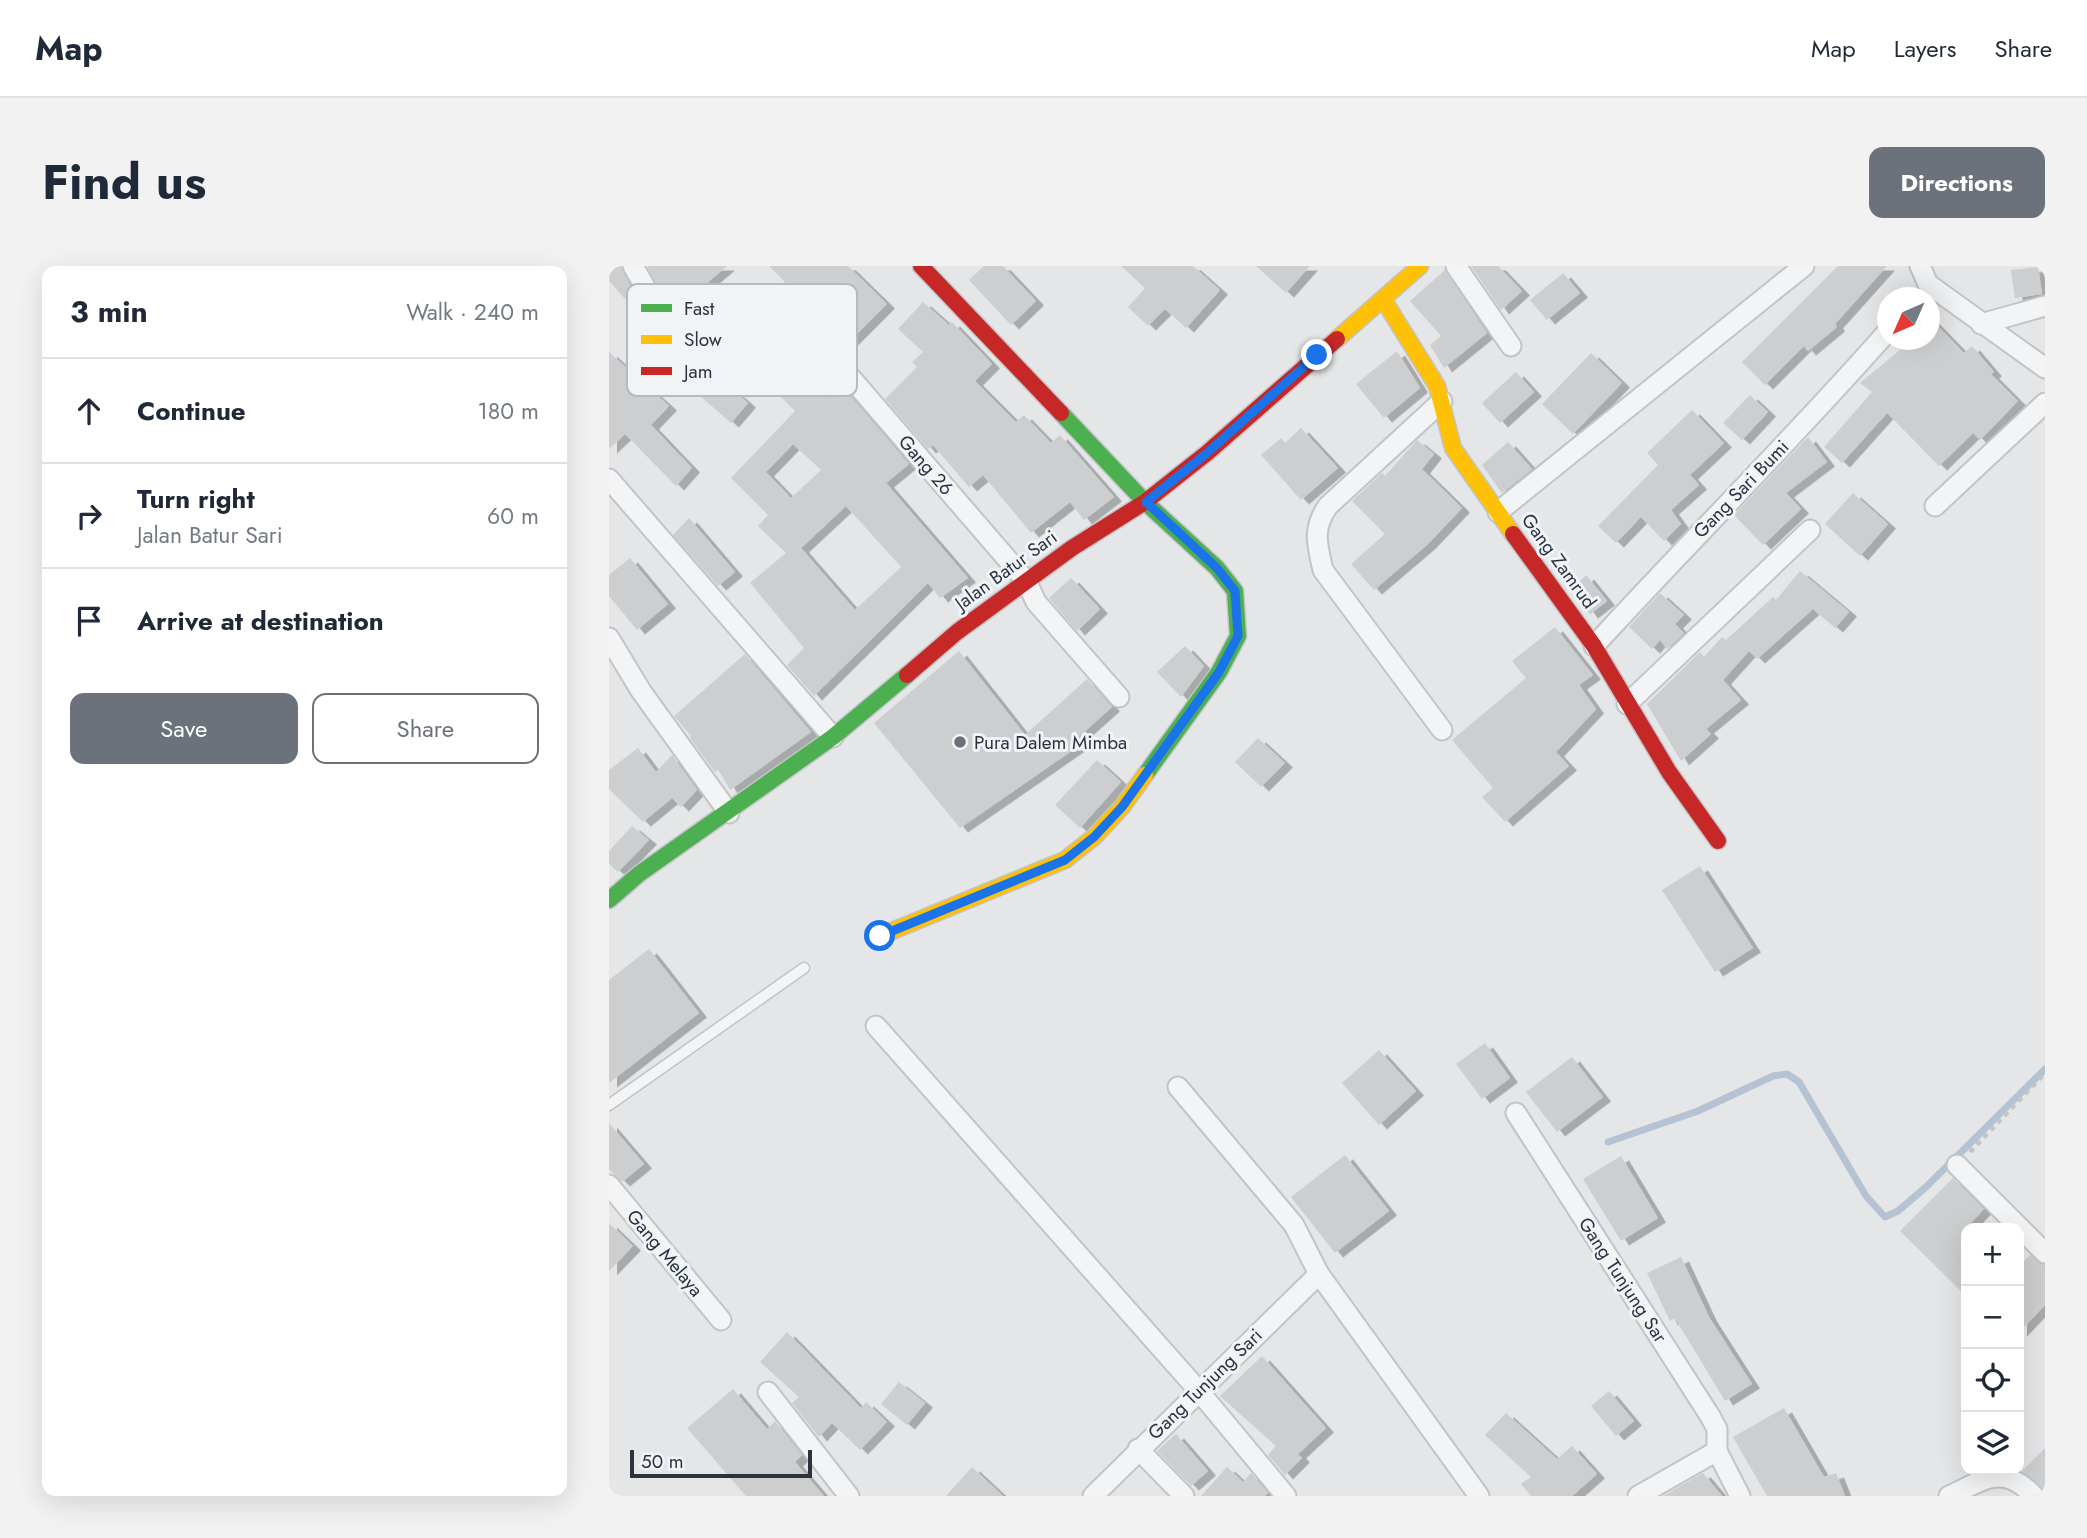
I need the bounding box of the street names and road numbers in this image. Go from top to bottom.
street label: Gang 26 [892,429,960,501]
street label: Gang Sari Bumi [1687,434,1795,544]
street label: Gang Zamrud [1515,508,1603,614]
street label: Jalan Batur Sari [947,524,1063,618]
street label: Gang Melaya [620,1204,710,1302]
street label: Gang Tunjung Sar [1572,1212,1674,1349]
street label: Gang Tunjung Sari [1142,1322,1268,1446]

